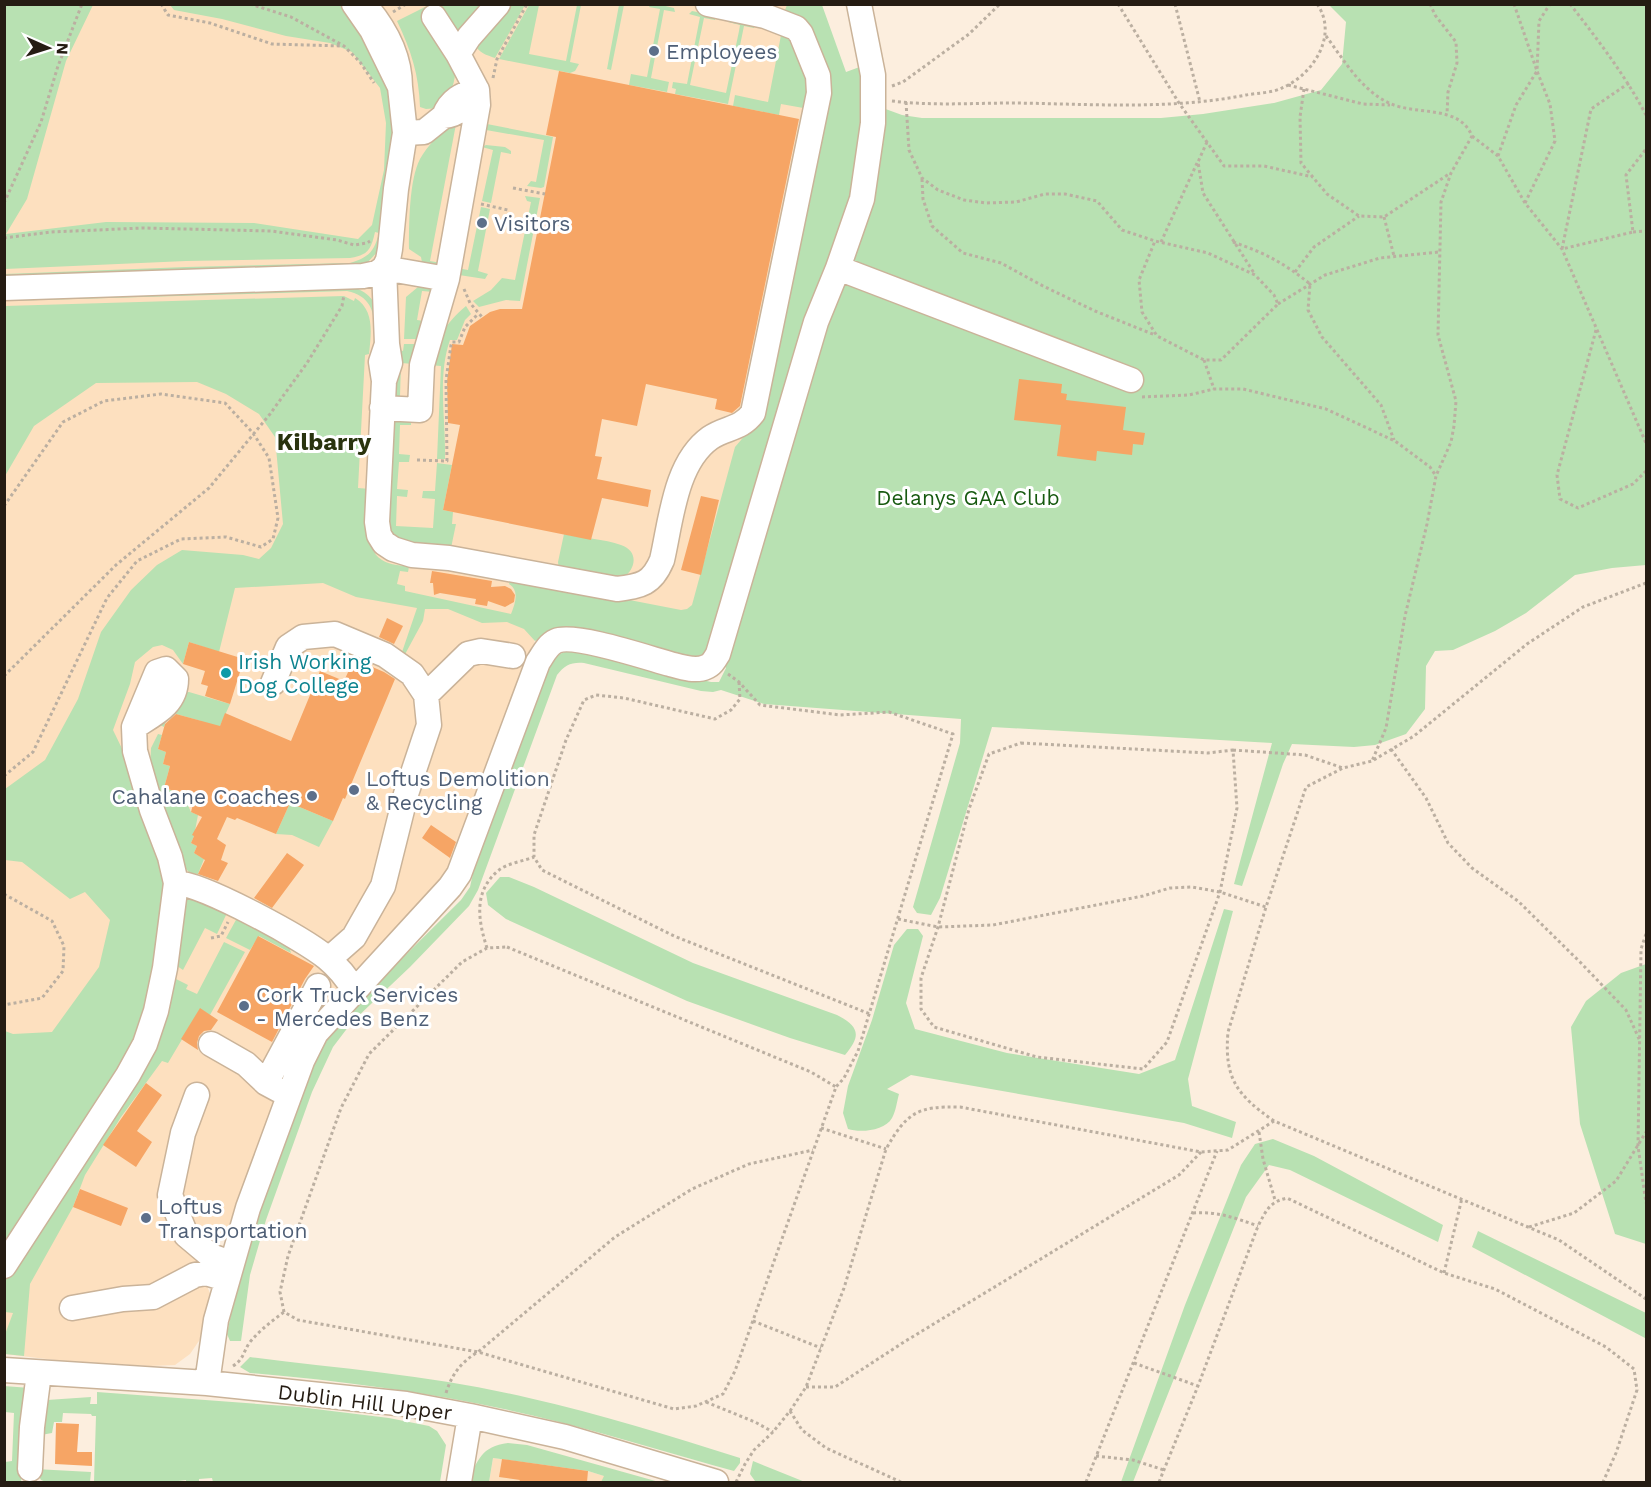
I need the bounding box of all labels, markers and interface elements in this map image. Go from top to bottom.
north arrow [18,18,78,78]
place label: Employees [666,39,777,64]
text: N [53,42,72,55]
marker: Employees [647,44,661,58]
place label: Visitors [494,211,570,236]
marker: Visitors [475,216,489,230]
district label: Kilbarry [277,428,372,456]
park label: Delanys GAA Club [876,485,1060,510]
place label: Irish Working Dog College [238,649,372,698]
marker: Irish Working Dog College [219,666,233,680]
place label: Loftus Demolition & Recycling [366,766,550,815]
marker: Loftus Demolition & Recycling [347,783,361,797]
place label: Cahalane Coaches [111,784,300,809]
marker: Cahalane Coaches [305,789,319,803]
place label: Cork Truck Services - Mercedes Benz [256,982,458,1031]
marker: Cork Truck Services - Mercedes Benz [237,999,251,1013]
place label: Loftus Transportation [158,1194,307,1243]
marker: Loftus Transportation [139,1211,153,1225]
street label: Dublin Hill Upper [276,1379,454,1425]

